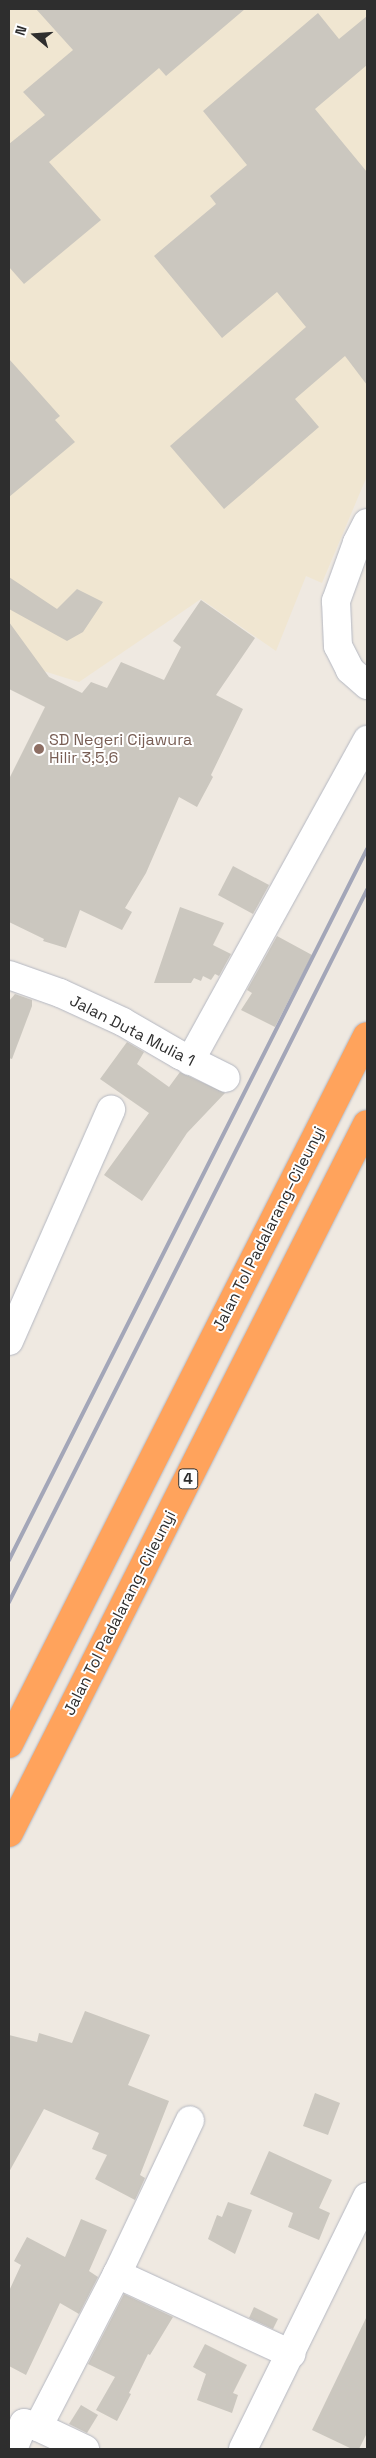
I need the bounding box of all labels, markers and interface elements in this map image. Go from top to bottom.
north arrow [10,10,60,60]
text: N [11,23,31,38]
place label: SD Negeri Cijawura Hilir 3,5,6 [49,730,192,768]
marker: SD Negeri Cijawura Hilir 3,5,6 [33,743,45,755]
street label: Jalan Duta Mulia 1 [66,991,198,1071]
street label: Jalan Tol Padalarang–Cileunyi [209,1123,329,1335]
road number: 4 [178,1466,198,1492]
street label: Jalan Tol Padalarang–Cileunyi [60,1507,180,1719]

